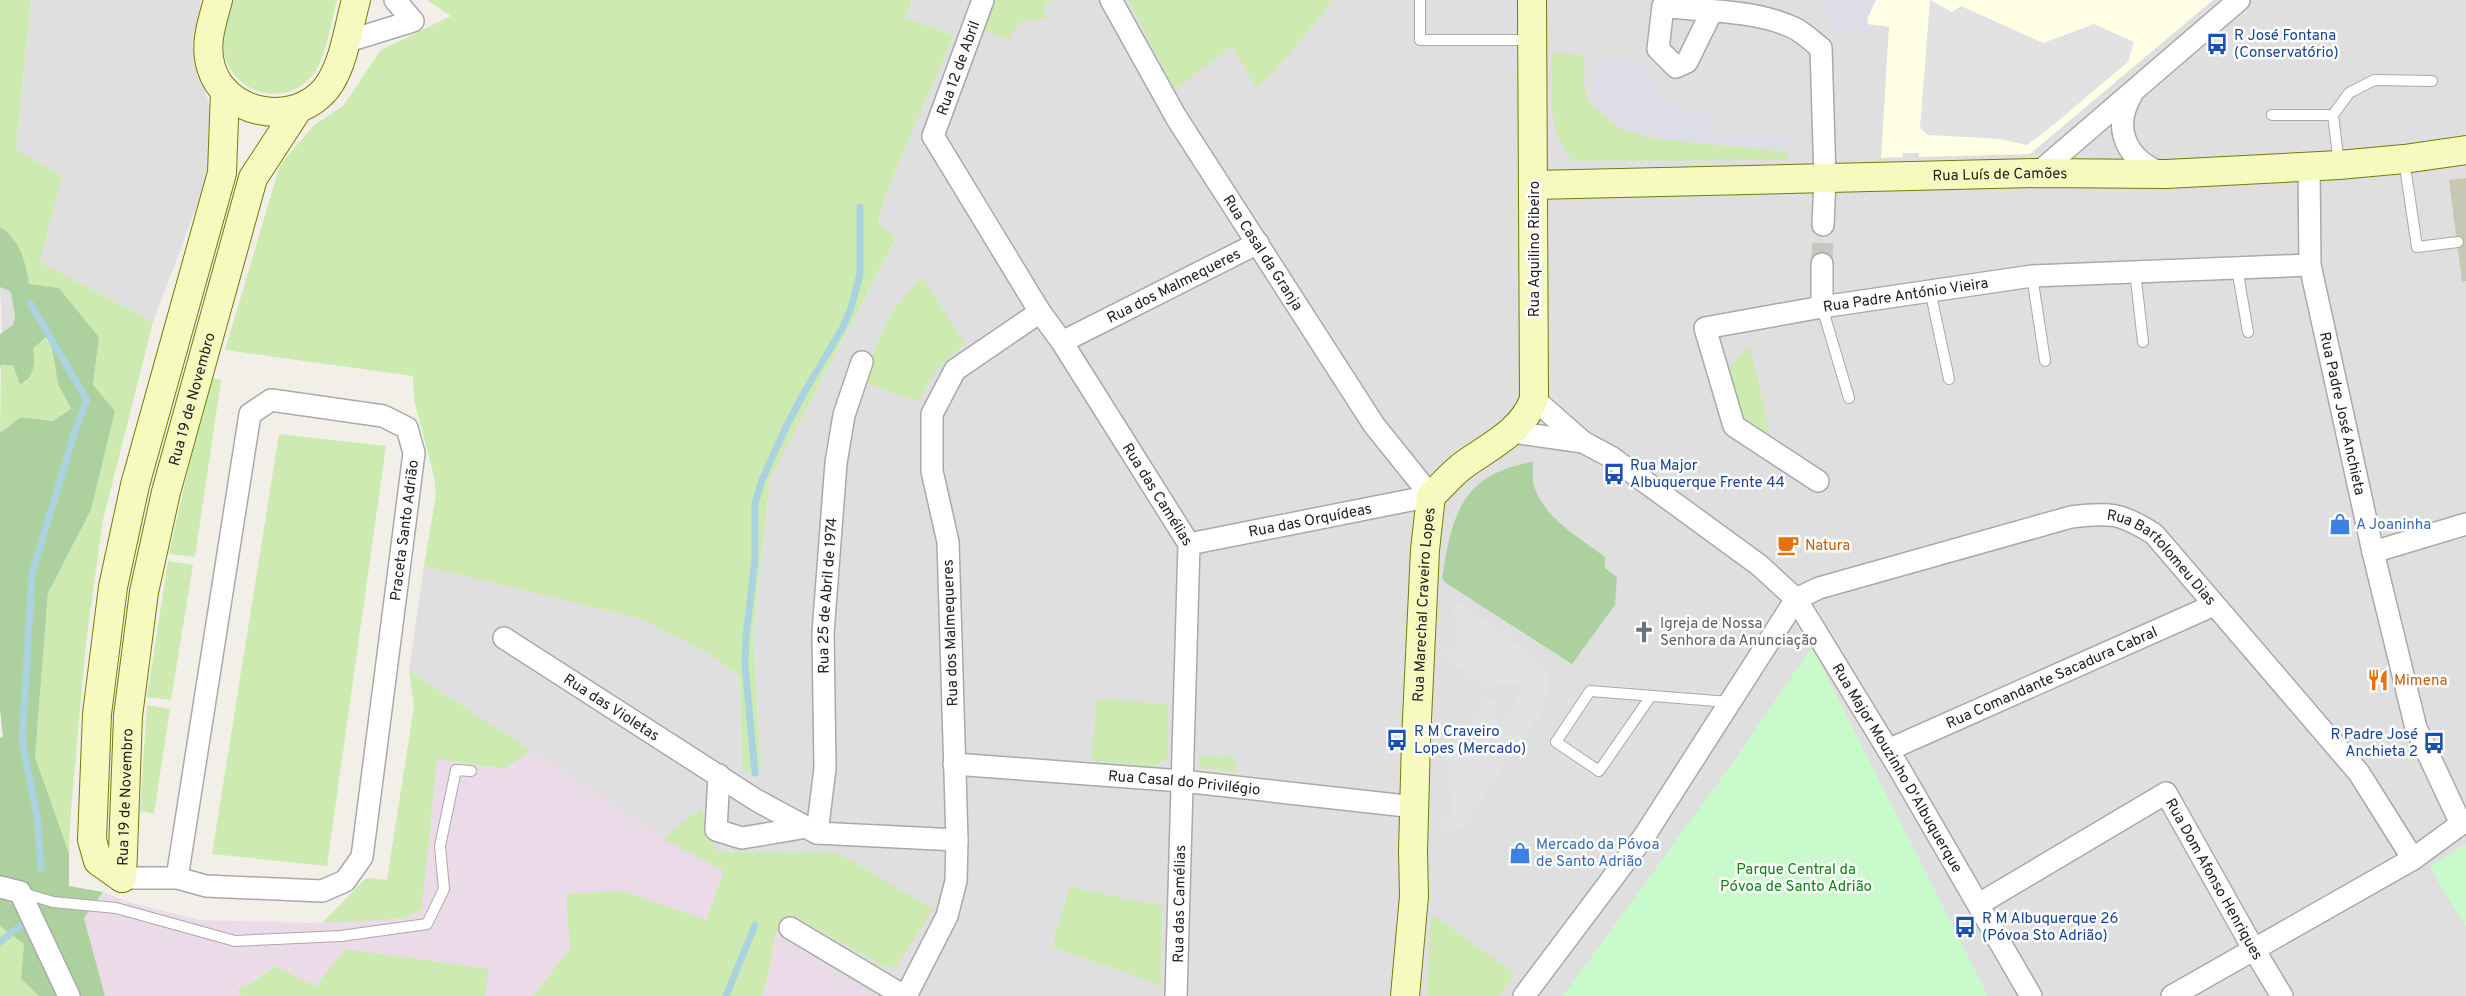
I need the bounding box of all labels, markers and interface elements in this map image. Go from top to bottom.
street label: Rua 12 de Abril [933,19,985,119]
place label: R José Fontana (Conservatório) [2234,27,2339,63]
bus stop icon: R José Fontana (Conservatório) [2204,31,2230,57]
street label: Rua Luís de Camões [1932,165,2067,187]
street label: Rua Aquilino Ribeiro [1526,181,1545,317]
street label: Rua Casal da Granja [1218,192,1306,315]
street label: Rua dos Malmequeres [1104,245,1244,329]
street label: Rua Padre António Vieira [1822,275,1990,318]
street label: Rua Padre José Anchieta [2314,330,2368,497]
street label: Rua 19 de Novembro [166,331,221,468]
street label: Rua das Camélias [1117,440,1196,550]
place label: Rua Major Albuquerque Frente 44 [1630,457,1785,493]
street label: Praceta Santo Adrião [387,459,424,602]
bus stop icon: Rua Major Albuquerque Frente 44 [1601,461,1627,487]
street label: Rua das Orquídeas [1247,500,1374,543]
street label: Rua Marechal Craveiro Lopes [1410,507,1441,703]
street label: Rua Bartolomeu Dias [2105,507,2219,610]
shop icon: A Joaninha [2327,511,2353,537]
place label: A Joaninha [2356,516,2431,535]
street label: Rua 25 de Abril de 1974 [815,517,843,674]
cafe icon: Natura [1775,532,1801,558]
place label: Natura [1805,537,1850,556]
street label: Rua dos Malmequeres [939,559,964,707]
place label: Igreja de Nossa Senhora da Anunciação [1660,615,1817,651]
church icon: Igreja de Nossa Senhora da Anunciação [1631,619,1657,645]
street label: Rua Comandante Sacadura Cabral [1944,623,2161,734]
street label: Rua Major Mouzinho D'Albuquerque [1827,660,1966,877]
restaurant icon: Mimena [2365,667,2391,693]
street label: Rua das Violetas [559,671,662,746]
place label: Mimena [2394,672,2447,691]
place label: R M Craveiro Lopes (Mercado) [1414,723,1526,759]
place label: R Padre José Anchieta 2 [2330,726,2418,762]
bus stop icon: R M Craveiro Lopes (Mercado) [1384,727,1410,753]
street label: Rua 19 de Novembro [114,728,139,866]
bus stop icon: R Padre José Anchieta 2 [2421,730,2447,756]
street label: Rua Casal do Privilégio [1107,768,1261,801]
street label: Rua Dom Afonso Henriques [2160,795,2266,964]
place label: Mercado da Póvoa de Santo Adrião [1536,836,1659,872]
shop icon: Mercado da Póvoa de Santo Adrião [1507,840,1533,866]
street label: Rua das Camélias [1170,845,1191,963]
park label: Parque Central da Póvoa de Santo Adrião [1720,861,1872,897]
place label: R M Albuquerque 26 (Póvoa Sto Adrião) [1982,910,2118,946]
bus stop icon: R M Albuquerque 26 (Póvoa Sto Adrião) [1952,914,1978,940]

